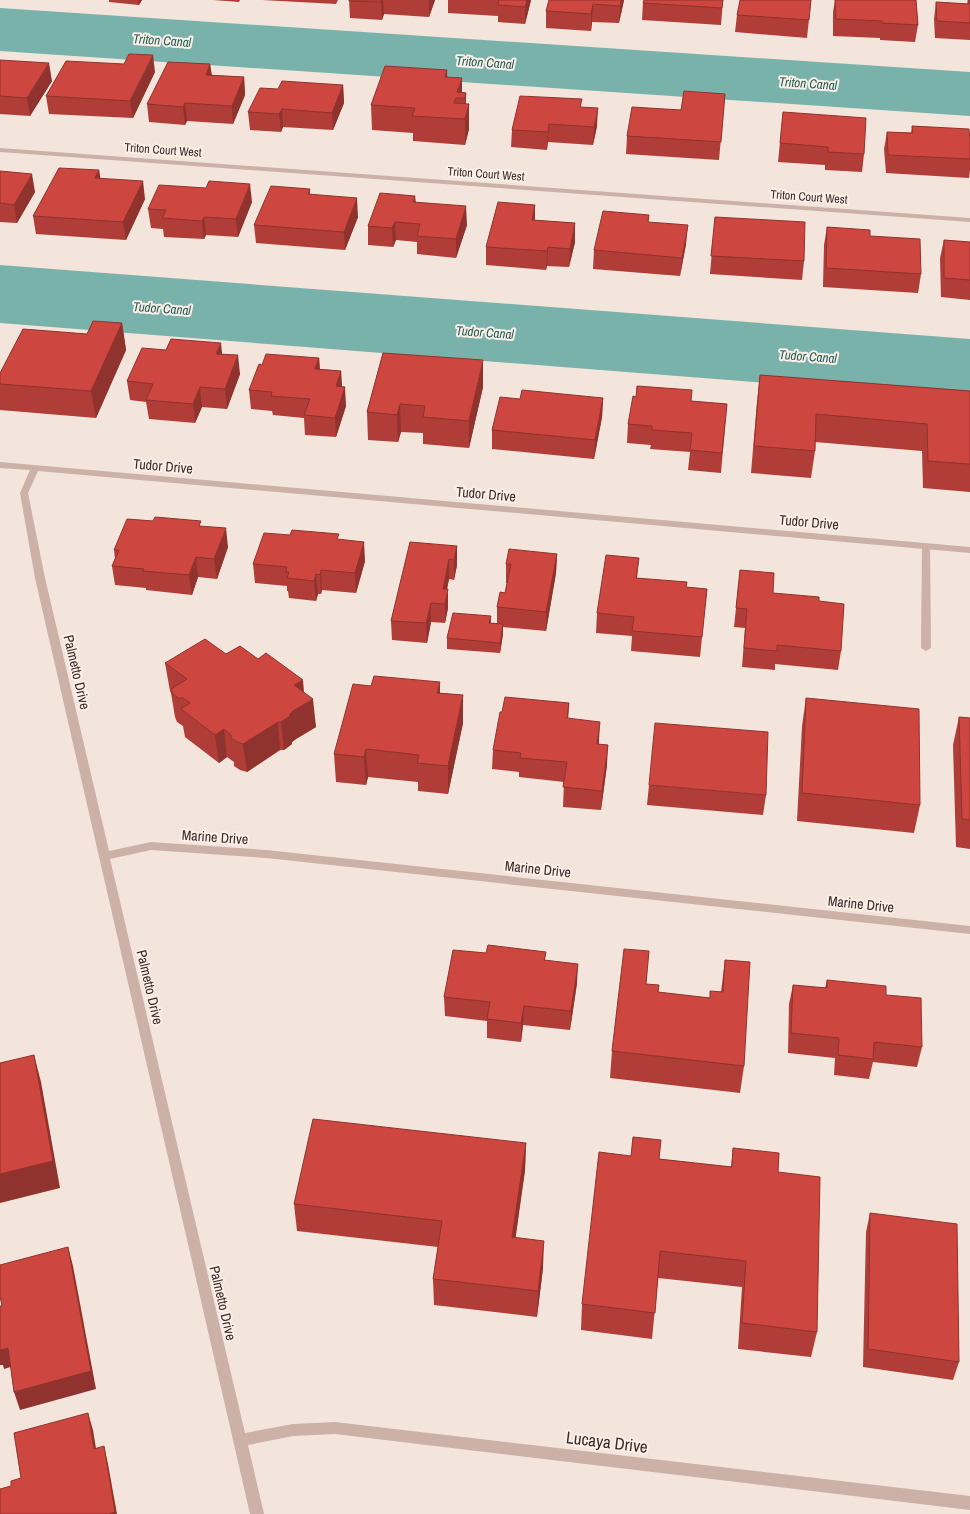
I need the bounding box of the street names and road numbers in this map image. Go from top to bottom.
street label: Triton Court West [124,139,202,161]
street label: Triton Court West [447,163,525,185]
street label: Triton Court West [770,186,848,208]
street label: Tudor Drive [133,454,193,478]
street label: Tudor Drive [456,482,516,506]
street label: Tudor Drive [779,510,839,534]
street label: Palmetto Drive [60,633,94,711]
street label: Marine Drive [181,826,249,848]
street label: Marine Drive [504,857,572,881]
street label: Marine Drive [827,892,895,916]
street label: Palmetto Drive [133,948,167,1026]
street label: Palmetto Drive [206,1264,240,1342]
street label: Lucaya Drive [565,1425,649,1458]

